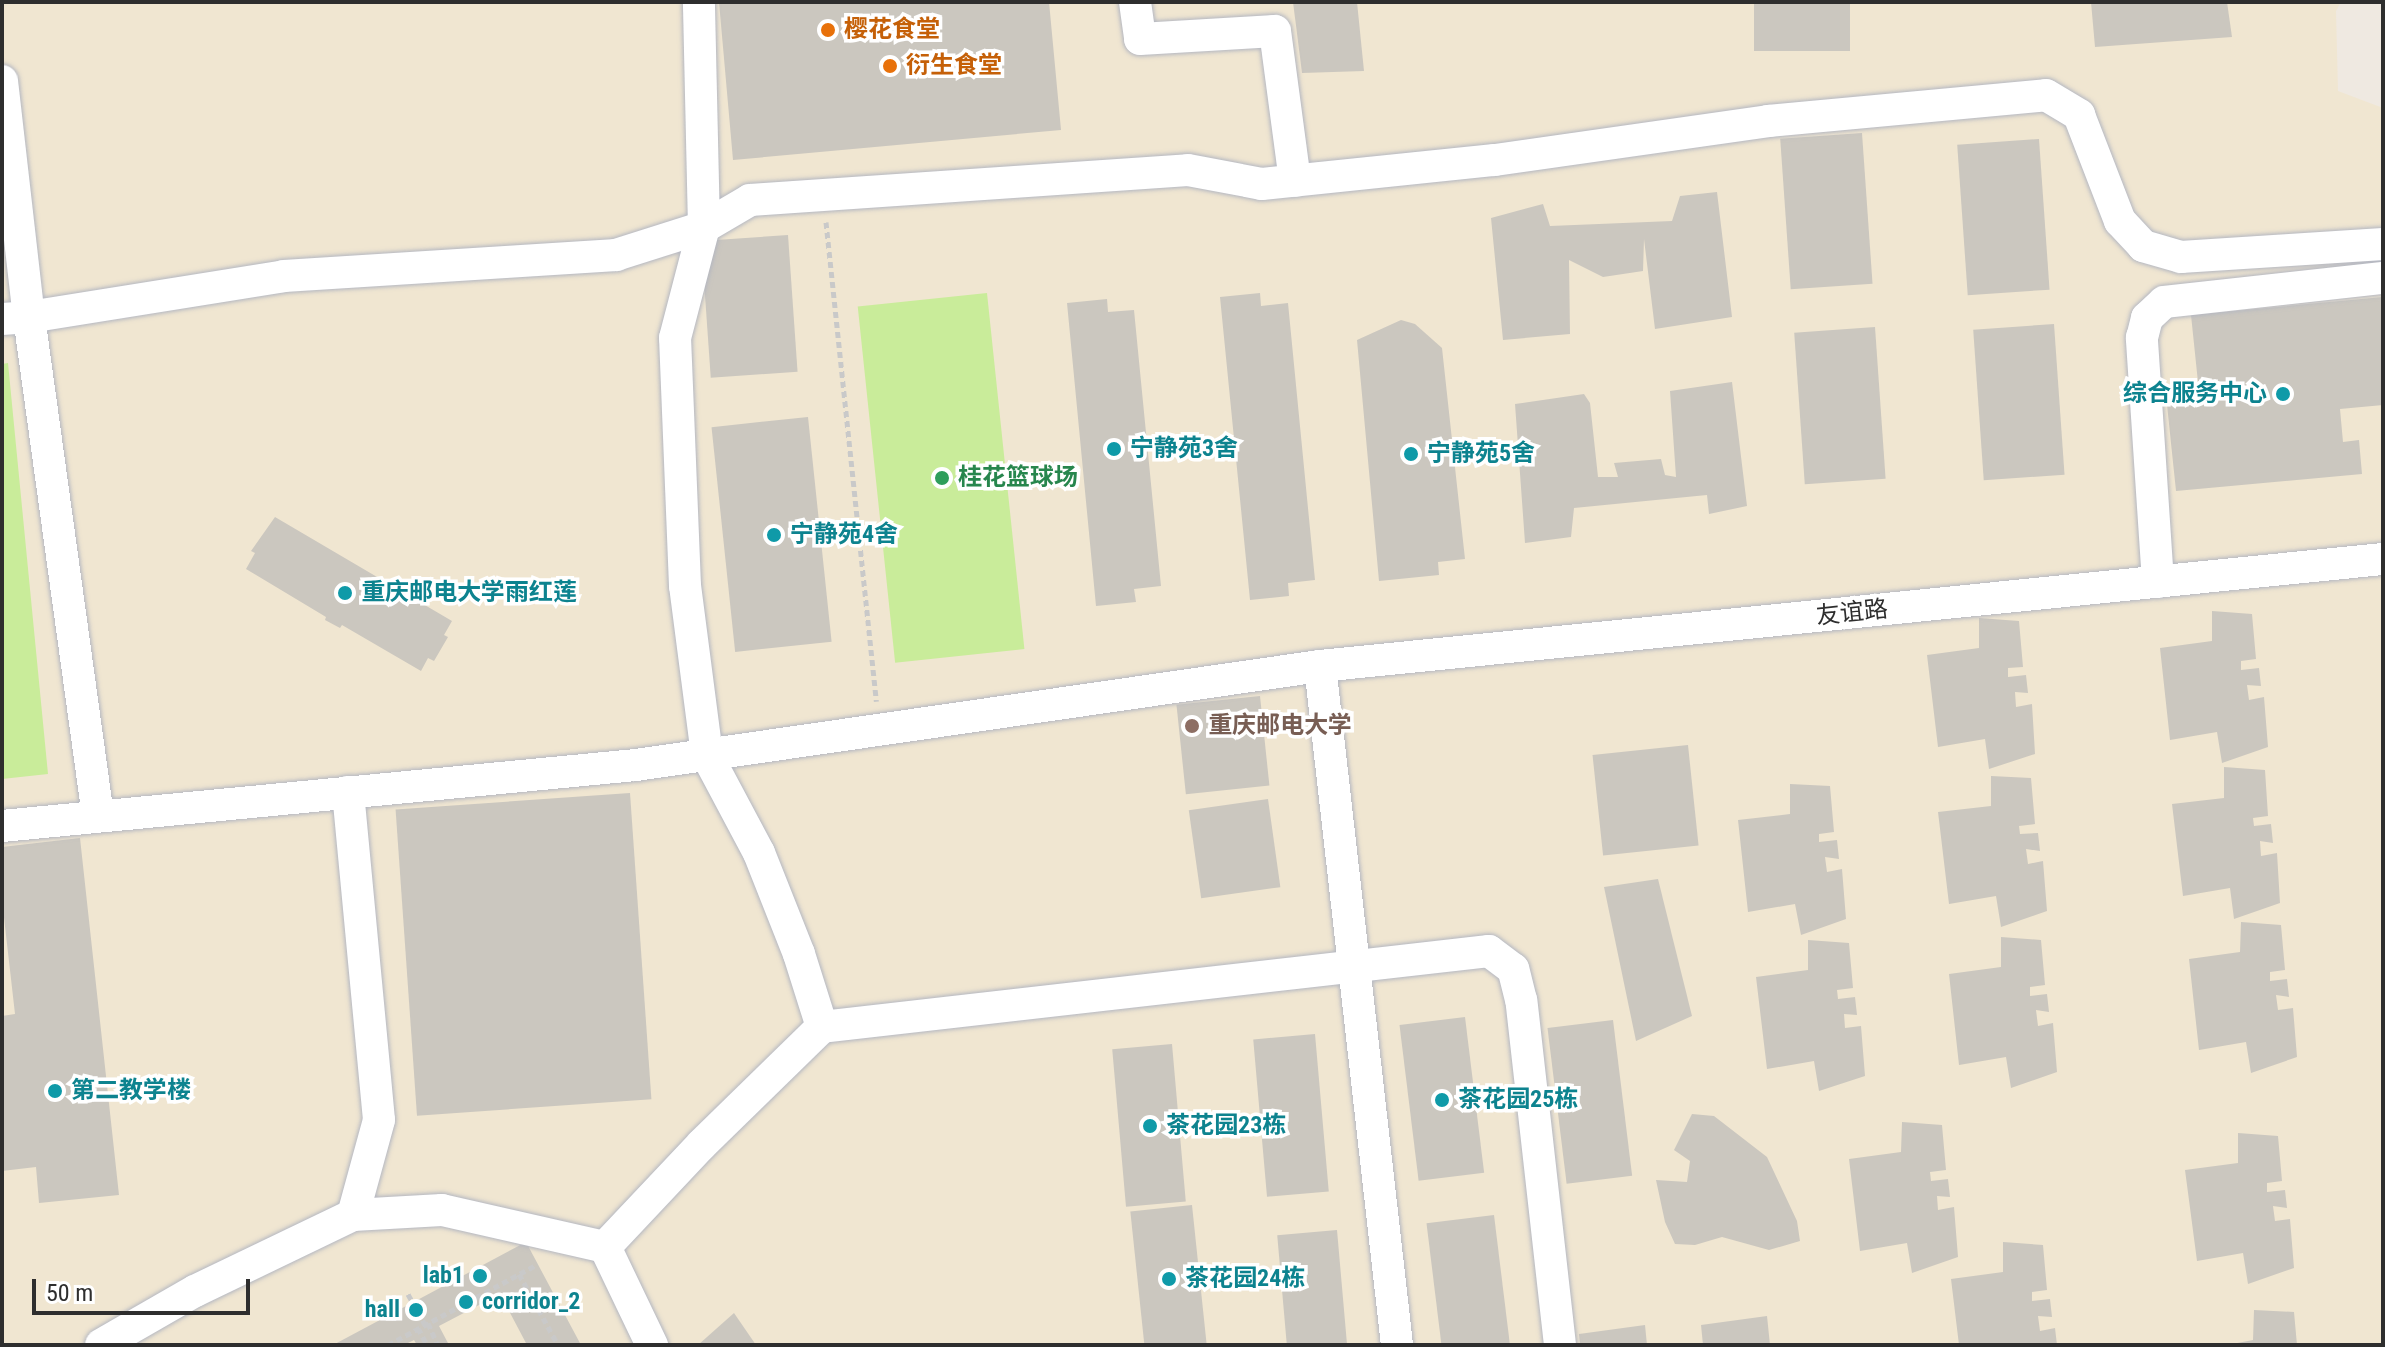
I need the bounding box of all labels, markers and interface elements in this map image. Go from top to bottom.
place label: 樱花食堂 [844,16,940,44]
marker: 樱花食堂 [819,21,837,39]
place label: 衍生食堂 [906,52,1002,80]
marker: 衍生食堂 [881,57,899,75]
place label: 综合服务中心 [2123,380,2267,408]
marker: 综合服务中心 [2274,385,2292,403]
place label: 宁静苑3舍 [1130,435,1238,463]
marker: 宁静苑3舍 [1105,440,1123,458]
place label: 宁静苑5舍 [1427,440,1535,468]
marker: 宁静苑5舍 [1402,445,1420,463]
place label: 桂花篮球场 [958,464,1078,492]
marker: 桂花篮球场 [933,469,951,487]
place label: 宁静苑4舍 [790,521,898,549]
marker: 宁静苑4舍 [765,526,783,544]
place label: 重庆邮电大学雨红莲 [361,579,577,607]
marker: 重庆邮电大学雨红莲 [336,584,354,602]
street label: 友谊路 [1815,595,1889,631]
place label: 重庆邮电大学 [1208,712,1352,740]
marker: 重庆邮电大学 [1183,717,1201,735]
place label: 第二教学楼 [71,1077,191,1105]
marker: 第二教学楼 [46,1082,64,1100]
place label: 茶花园25栋 [1458,1086,1578,1114]
marker: 茶花园25栋 [1433,1091,1451,1109]
place label: 茶花园23栋 [1166,1112,1286,1140]
marker: 茶花园23栋 [1141,1117,1159,1135]
place label: lab1 [423,1262,464,1290]
scale bar [36,1263,254,1313]
place label: 茶花园24栋 [1185,1265,1305,1293]
marker: lab1 [471,1267,489,1285]
marker: 茶花园24栋 [1160,1270,1178,1288]
text: 50 m [46,1279,93,1307]
place label: corridor_2 [482,1288,580,1316]
marker: corridor_2 [457,1293,475,1311]
place label: hall [365,1296,400,1324]
marker: hall [407,1301,425,1319]

